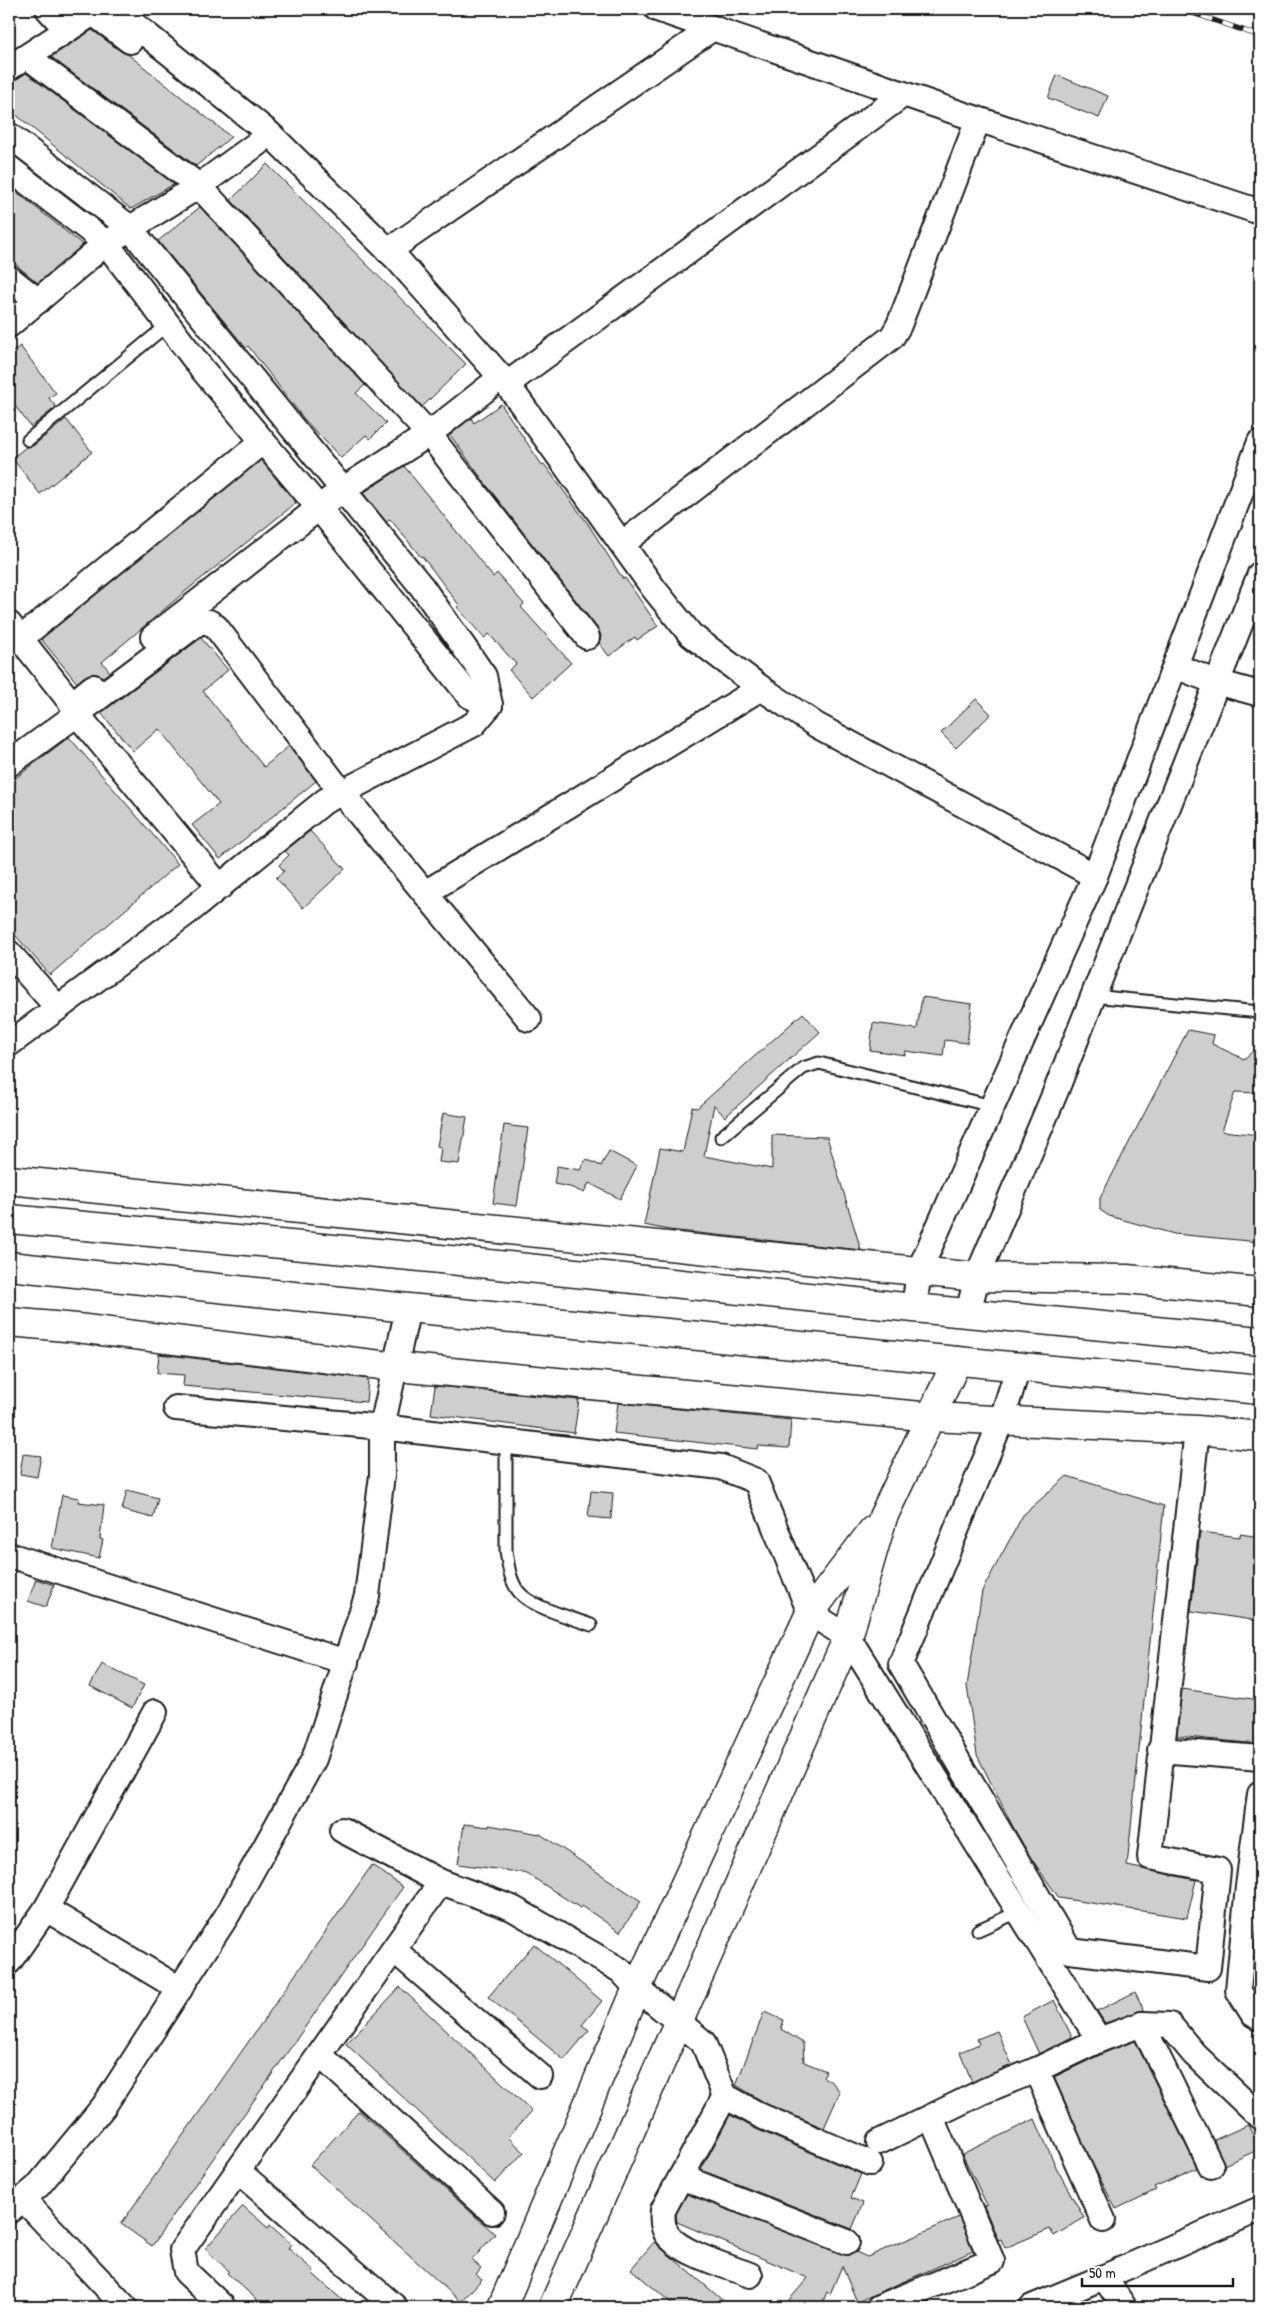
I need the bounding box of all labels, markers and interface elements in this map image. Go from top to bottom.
scale bar [1082,2256,1233,2288]
text: 50 m [1089,2262,1116,2283]

